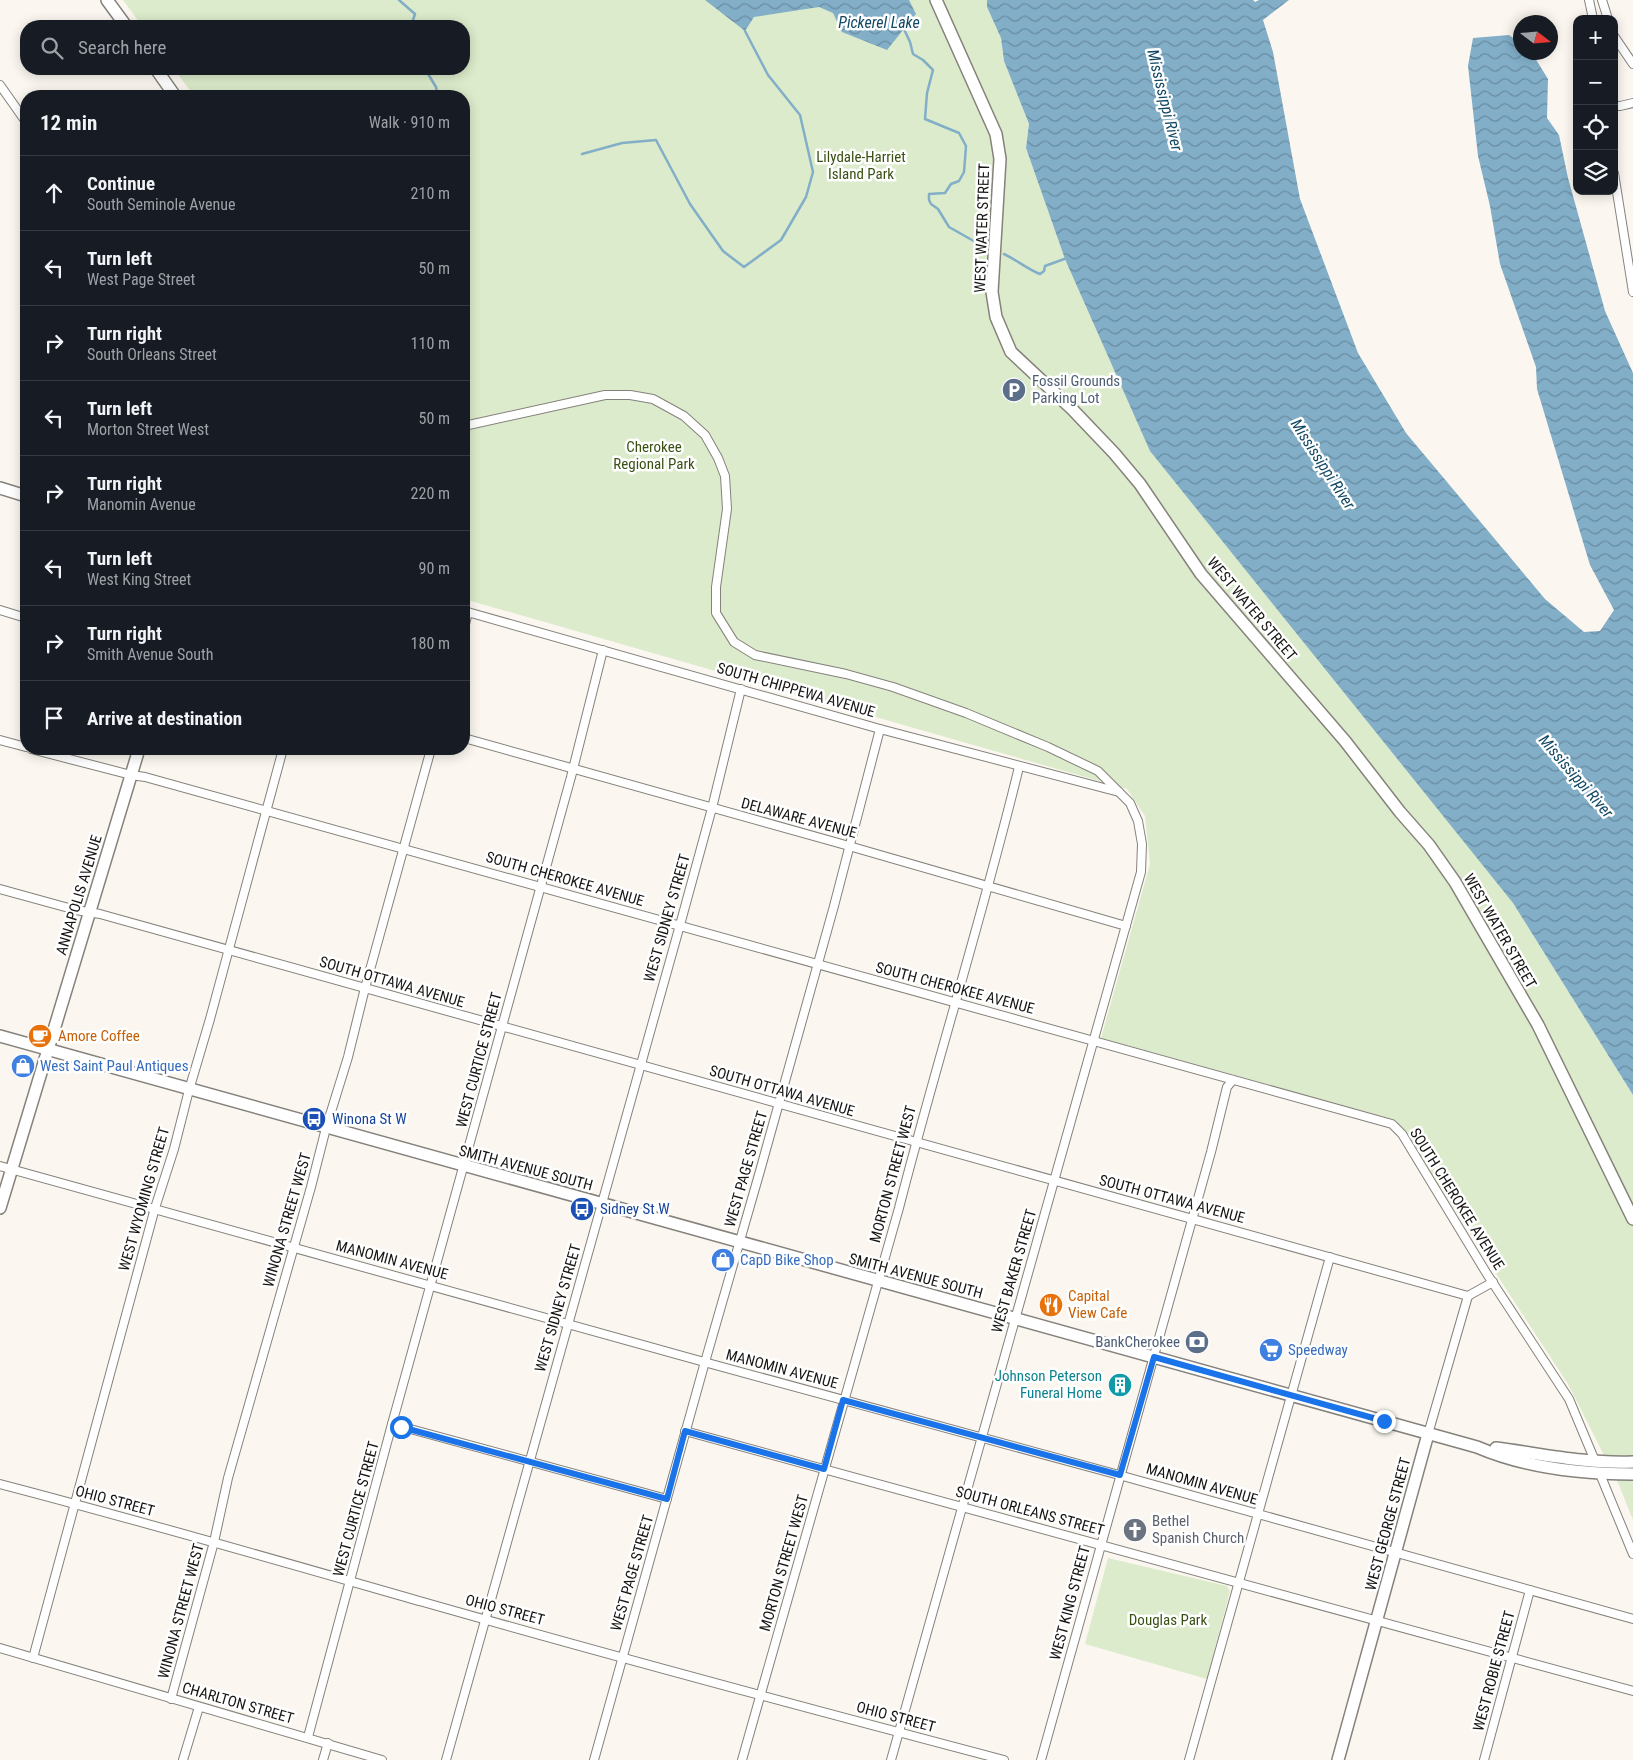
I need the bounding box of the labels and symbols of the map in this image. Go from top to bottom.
water label: Pickerel Lake [838,13,920,32]
north arrow [1513,15,1558,60]
water label: Mississippi River [1143,47,1187,154]
park label: Lilydale-Harriet Island Park [816,148,906,183]
street label: WEST WATER STREET [971,163,993,293]
place label: Fossil Grounds Parking Lot [1032,372,1120,407]
parking icon: Fossil Grounds Parking Lot [1001,377,1027,403]
water label: Mississippi River [1287,415,1360,514]
park label: Cherokee Regional Park [613,438,695,473]
street label: WEST WATER STREET [1203,554,1301,665]
street label: SOUTH CHIPPEWA AVENUE [715,659,877,721]
water label: Mississippi River [1535,731,1618,822]
street label: DELAWARE AVENUE [739,794,859,842]
street label: ANNAPOLIS AVENUE [52,833,106,957]
street label: SOUTH CHEROKEE AVENUE [484,848,646,910]
street label: WEST SIDNEY STREET [640,852,694,984]
street label: WEST WATER STREET [1460,870,1540,992]
street label: SOUTH OTTAWA AVENUE [317,953,467,1011]
street label: SOUTH CHEROKEE AVENUE [874,958,1036,1018]
street label: WEST CURTICE STREET [452,990,506,1130]
cafe icon: Amore Coffee [27,1023,53,1049]
place label: Amore Coffee [58,1027,140,1045]
shop icon: West Saint Paul Antiques [10,1053,36,1079]
place label: West Saint Paul Antiques [40,1057,189,1075]
street label: SOUTH OTTAWA AVENUE [707,1062,857,1120]
street label: MORTON STREET WEST [866,1103,920,1244]
bus stop icon: Winona St W [301,1106,327,1132]
street label: WEST PAGE STREET [721,1109,771,1229]
place label: Winona St W [332,1110,407,1128]
street label: WEST WYOMING STREET [115,1125,173,1273]
street label: SOUTH CHEROKEE AVENUE [1406,1125,1508,1273]
street label: SMITH AVENUE SOUTH [457,1141,595,1195]
street label: WINONA STREET WEST [259,1151,315,1289]
street label: SOUTH OTTAWA AVENUE [1097,1171,1247,1227]
bus stop icon: Sidney St W [569,1196,595,1222]
place label: Sidney St W [600,1200,670,1218]
street label: WEST BAKER STREET [988,1207,1040,1335]
street label: MANOMIN AVENUE [334,1236,450,1284]
street label: WEST SIDNEY STREET [531,1242,585,1374]
shop icon: CapD Bike Shop [710,1247,736,1273]
street label: SMITH AVENUE SOUTH [847,1249,985,1303]
place label: CapD Bike Shop [740,1251,834,1269]
place label: Capital View Cafe [1068,1287,1127,1322]
restaurant icon: Capital View Cafe [1038,1292,1064,1318]
bank icon: BankCherokee [1184,1329,1210,1355]
place label: BankCherokee [1095,1333,1180,1351]
supermarket icon: Speedway [1258,1337,1284,1363]
place label: Speedway [1288,1341,1348,1359]
street label: MANOMIN AVENUE [724,1345,840,1393]
place label: Johnson Peterson Funeral Home [995,1367,1102,1402]
building icon: Johnson Peterson Funeral Home [1107,1372,1133,1398]
route end [1373,1410,1396,1433]
route start [390,1416,413,1439]
street label: WEST CURTICE STREET [329,1439,383,1579]
street label: WEST GEORGE STREET [1362,1455,1414,1593]
street label: MANOMIN AVENUE [1144,1459,1260,1509]
street label: OHIO STREET [74,1482,157,1520]
street label: SOUTH ORLEANS STREET [954,1483,1106,1540]
street label: MORTON STREET WEST [756,1493,812,1633]
place label: Bethel Spanish Church [1152,1512,1244,1547]
street label: WEST PAGE STREET [607,1513,657,1633]
church icon: Bethel Spanish Church [1122,1517,1148,1543]
street label: WINONA STREET WEST [154,1541,208,1680]
street label: WEST KING STREET [1046,1544,1094,1662]
street label: OHIO STREET [464,1591,547,1629]
street label: WEST ROBIE STREET [1469,1609,1519,1733]
park label: Douglas Park [1129,1611,1207,1629]
street label: CHARLTON STREET [180,1678,296,1728]
street label: OHIO STREET [855,1698,938,1736]

